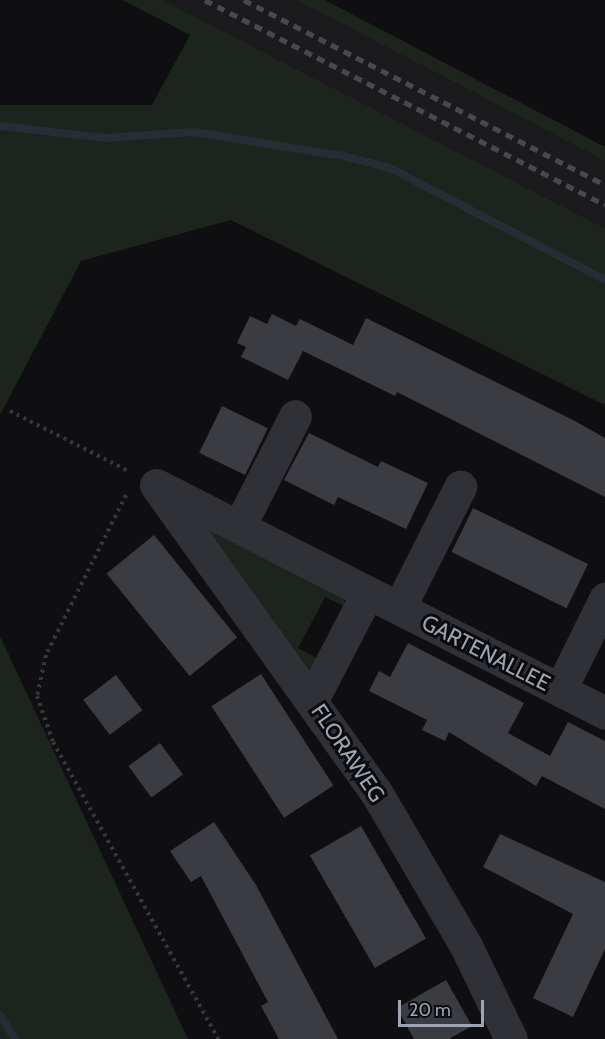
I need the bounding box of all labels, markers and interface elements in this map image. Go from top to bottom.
street label: GARTENALLEE [417,609,555,697]
street label: FLORAWEG [306,699,390,807]
scale bar [401,988,486,1026]
text: 20 m [409,999,451,1021]

